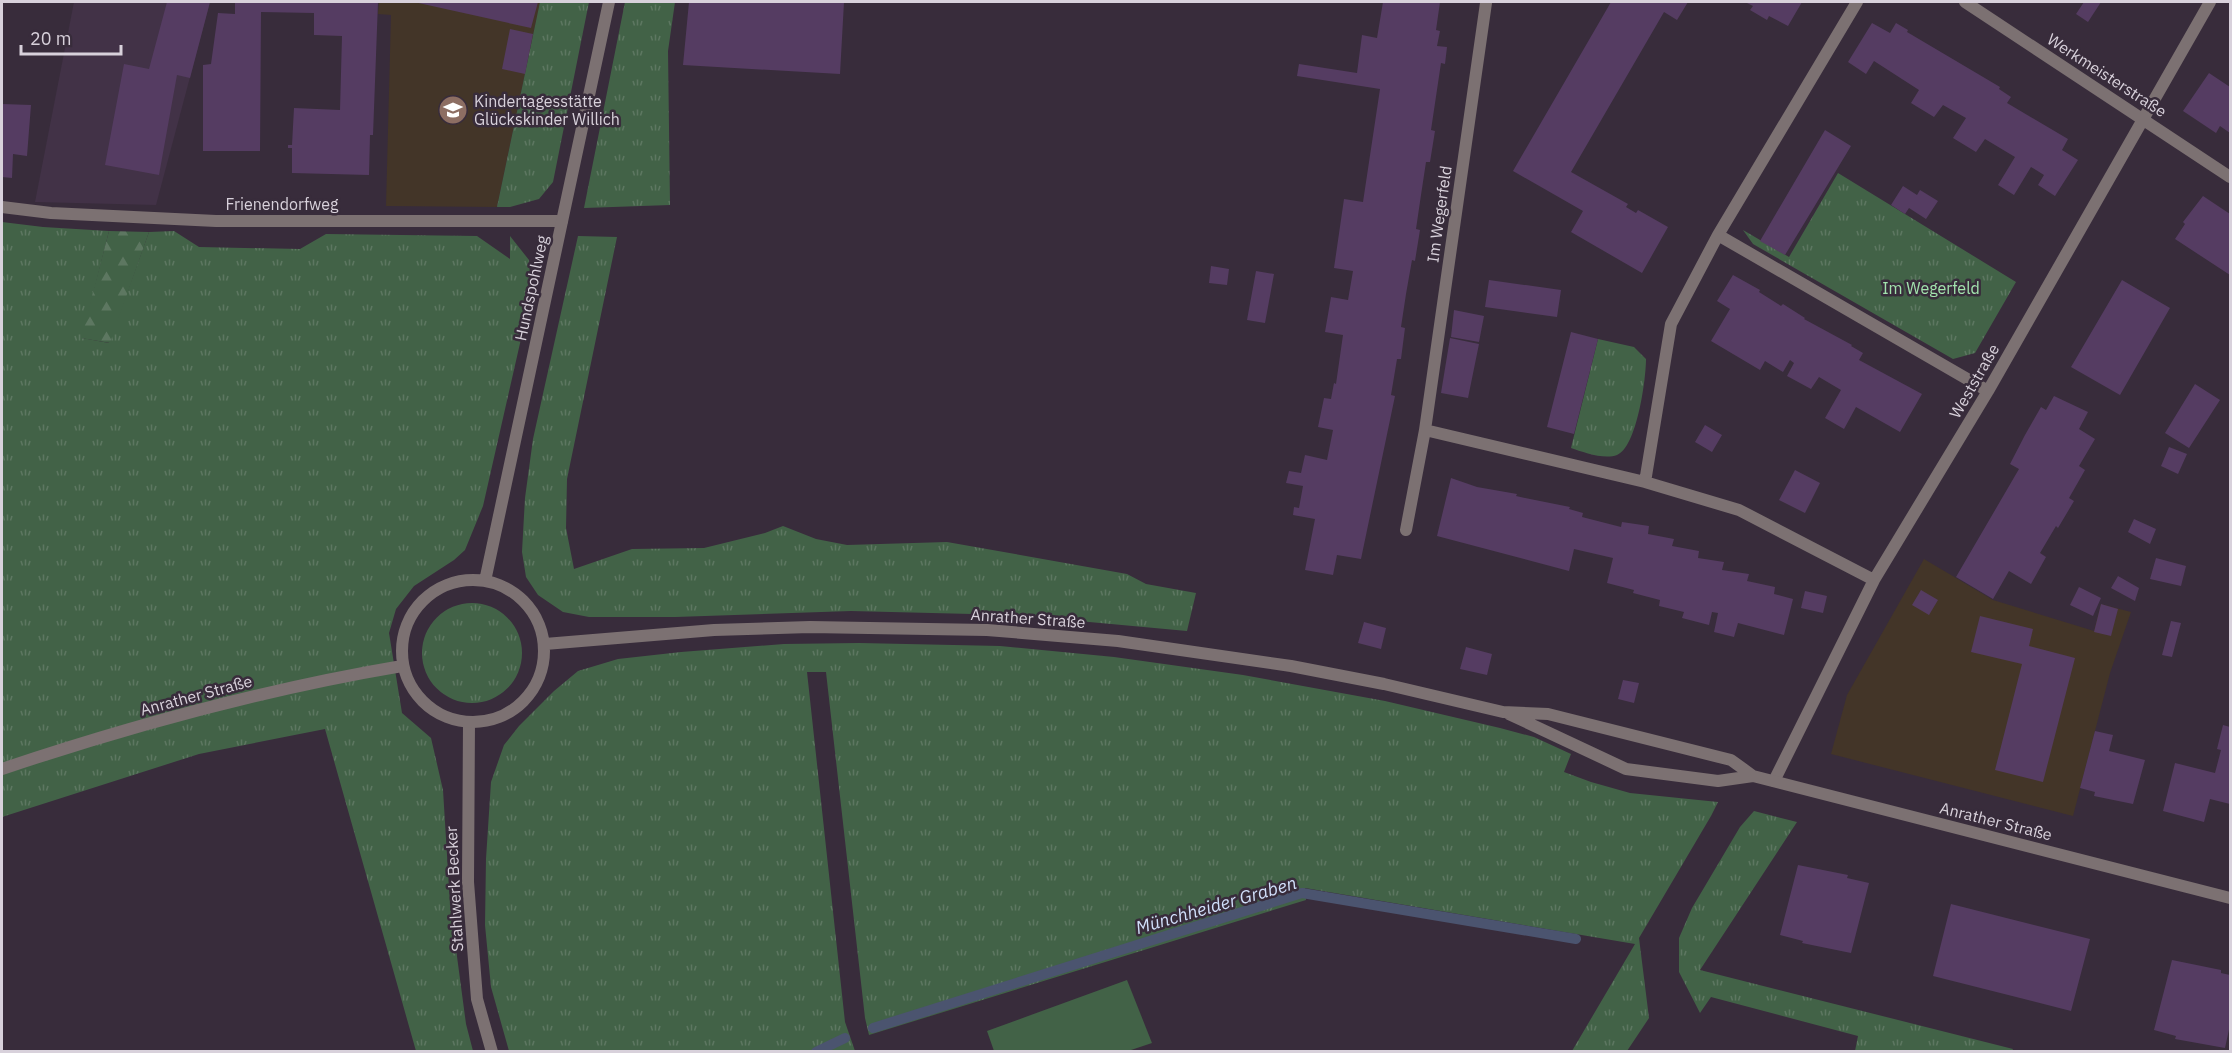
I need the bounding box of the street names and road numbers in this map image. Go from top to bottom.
street label: Werkmeisterstraße [2044,29,2171,121]
street label: Im Wegerfeld [1422,164,1456,264]
street label: Frienendorfweg [225,194,339,214]
street label: Hundspohlweg [510,233,552,343]
street label: Weststraße [1945,340,2003,422]
street label: Anrather Straße [970,604,1086,632]
street label: Anrather Straße [138,670,254,720]
street label: Anrather Straße [1938,797,2054,845]
street label: Stahlwerk Becker [441,825,467,952]

